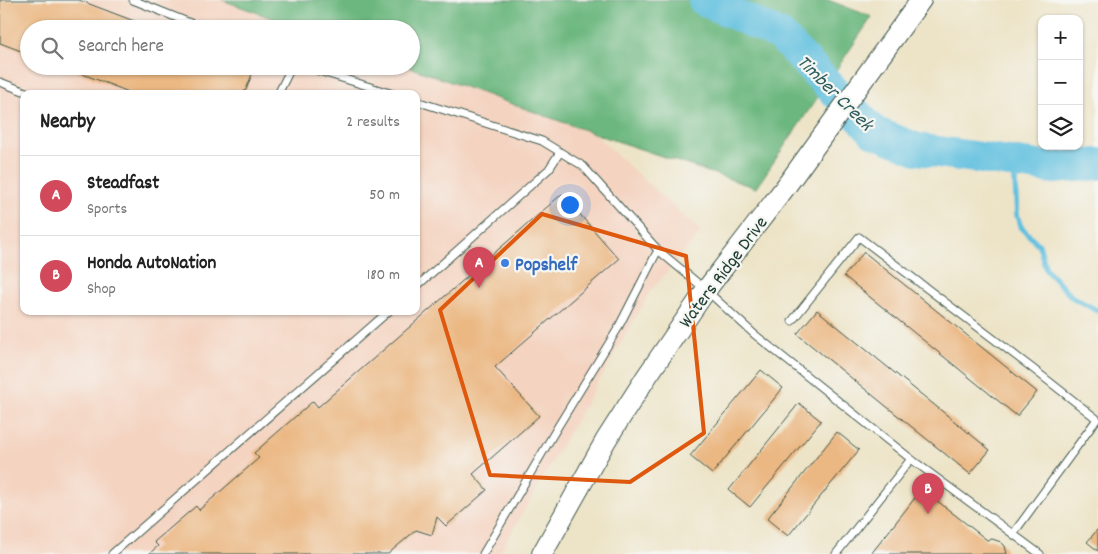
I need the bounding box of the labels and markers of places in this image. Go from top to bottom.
pin: A [463,247,495,288]
place label: Popshelf [515,253,578,280]
marker: Popshelf [499,257,511,269]
pin: B [912,473,944,514]

